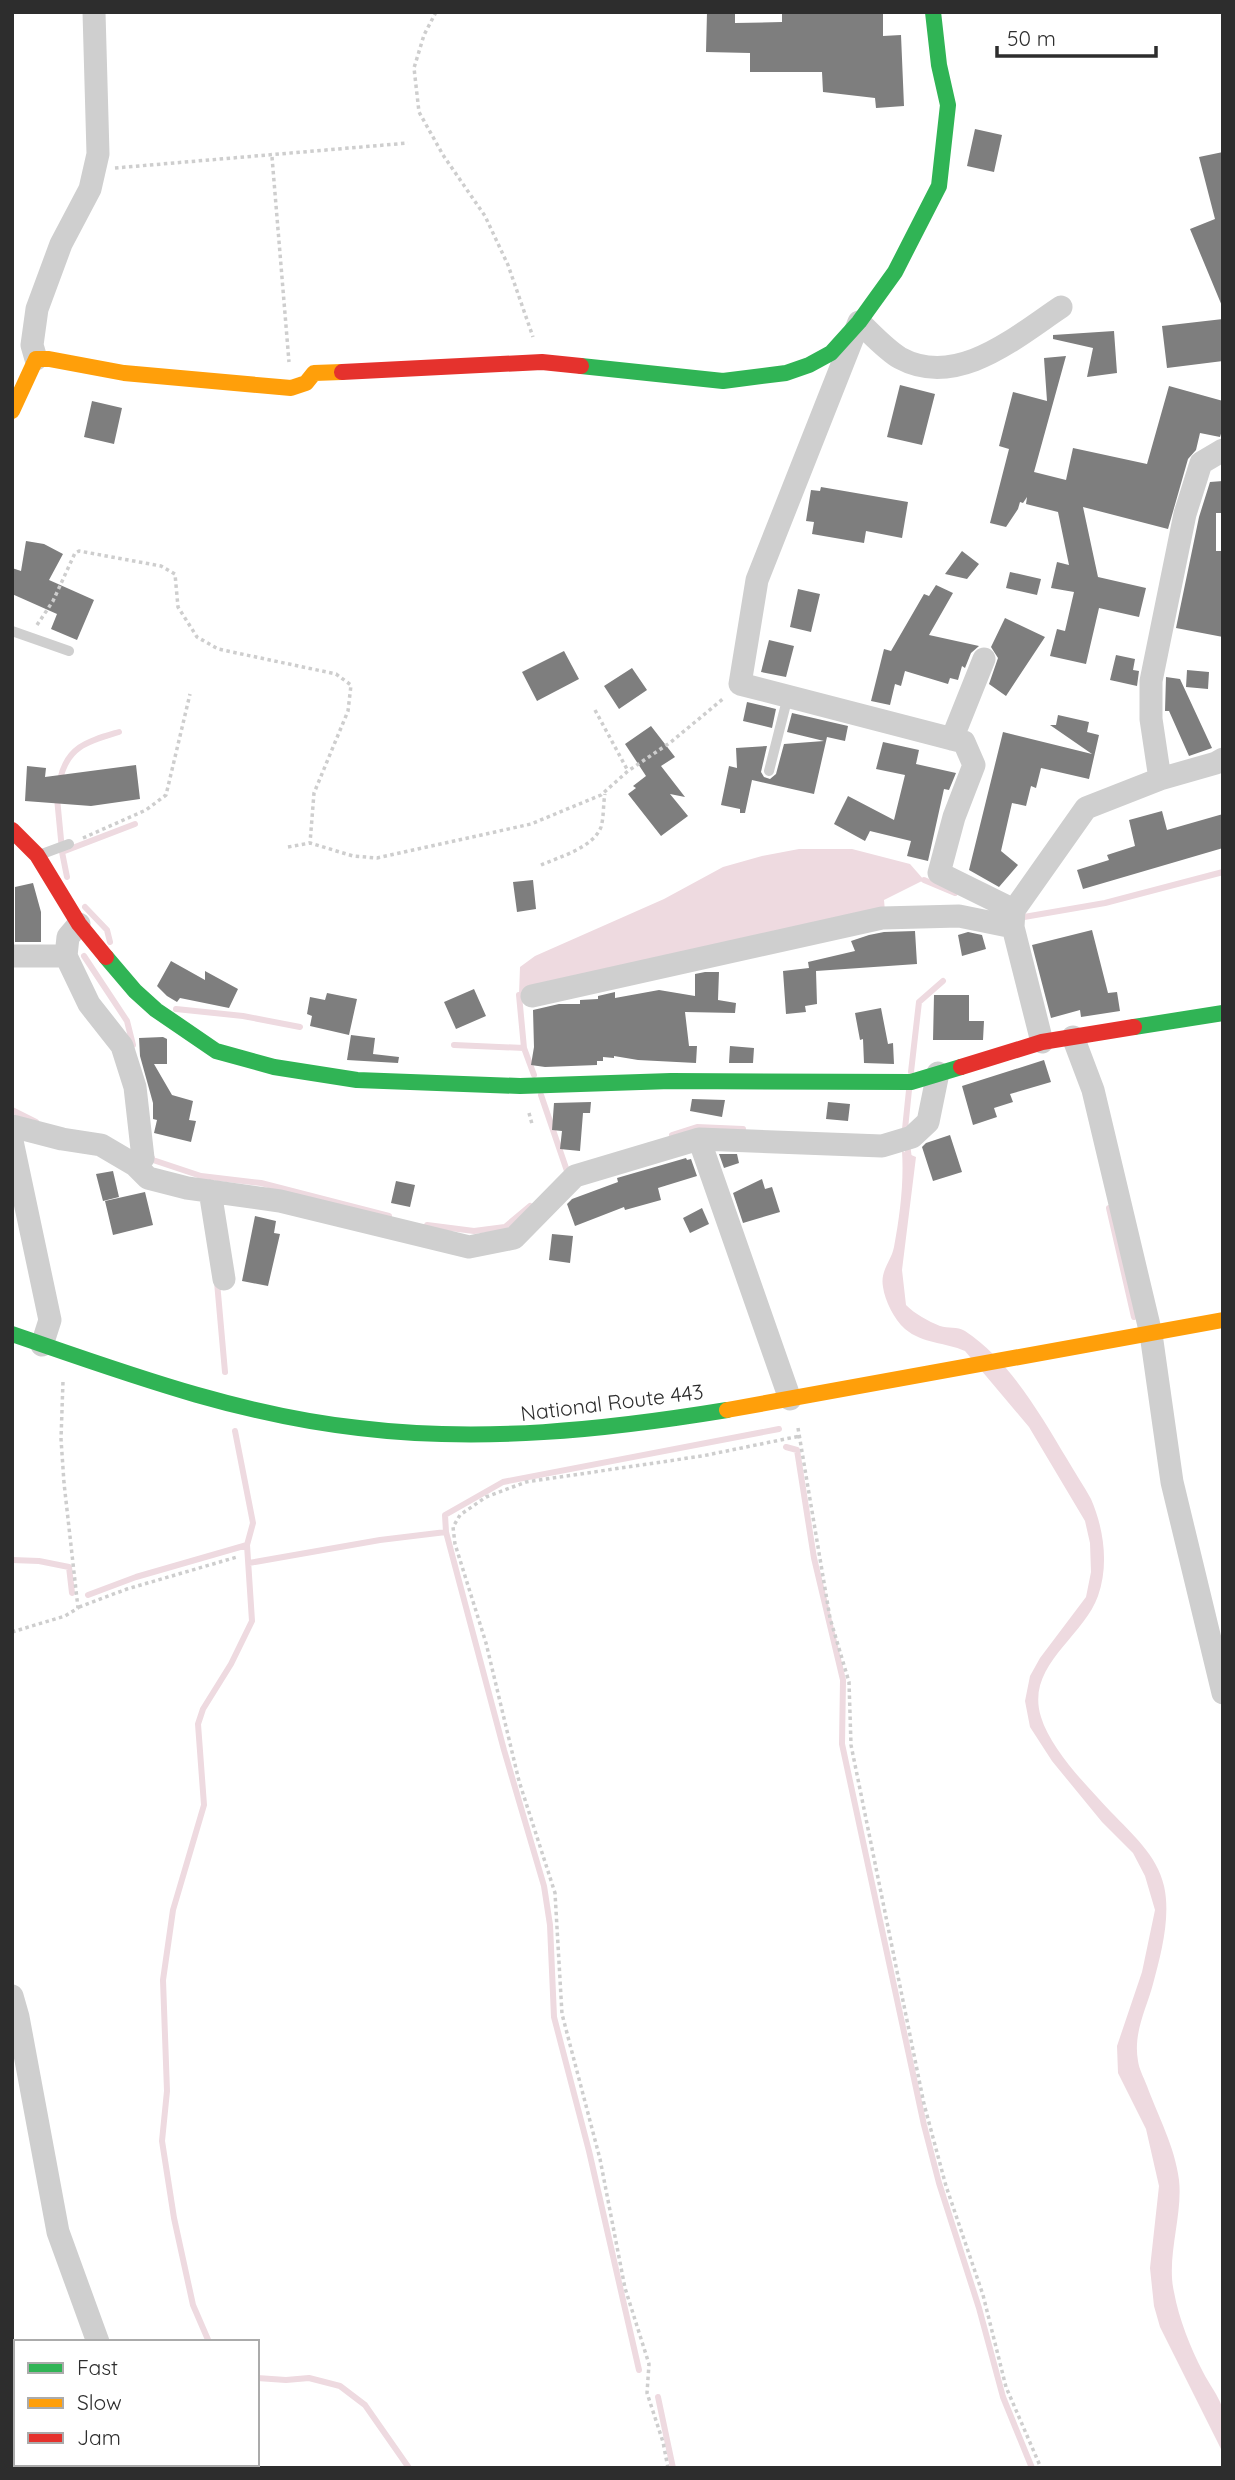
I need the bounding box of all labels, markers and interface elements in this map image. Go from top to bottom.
scale bar [997,14,1156,58]
text: 50 m [1007,25,1056,51]
street label: National Route 443 [519,1378,705,1426]
legend [14,2340,259,2466]
text: Fast [77,2354,118,2380]
text: Slow [77,2389,122,2415]
text: Jam [77,2424,121,2450]

